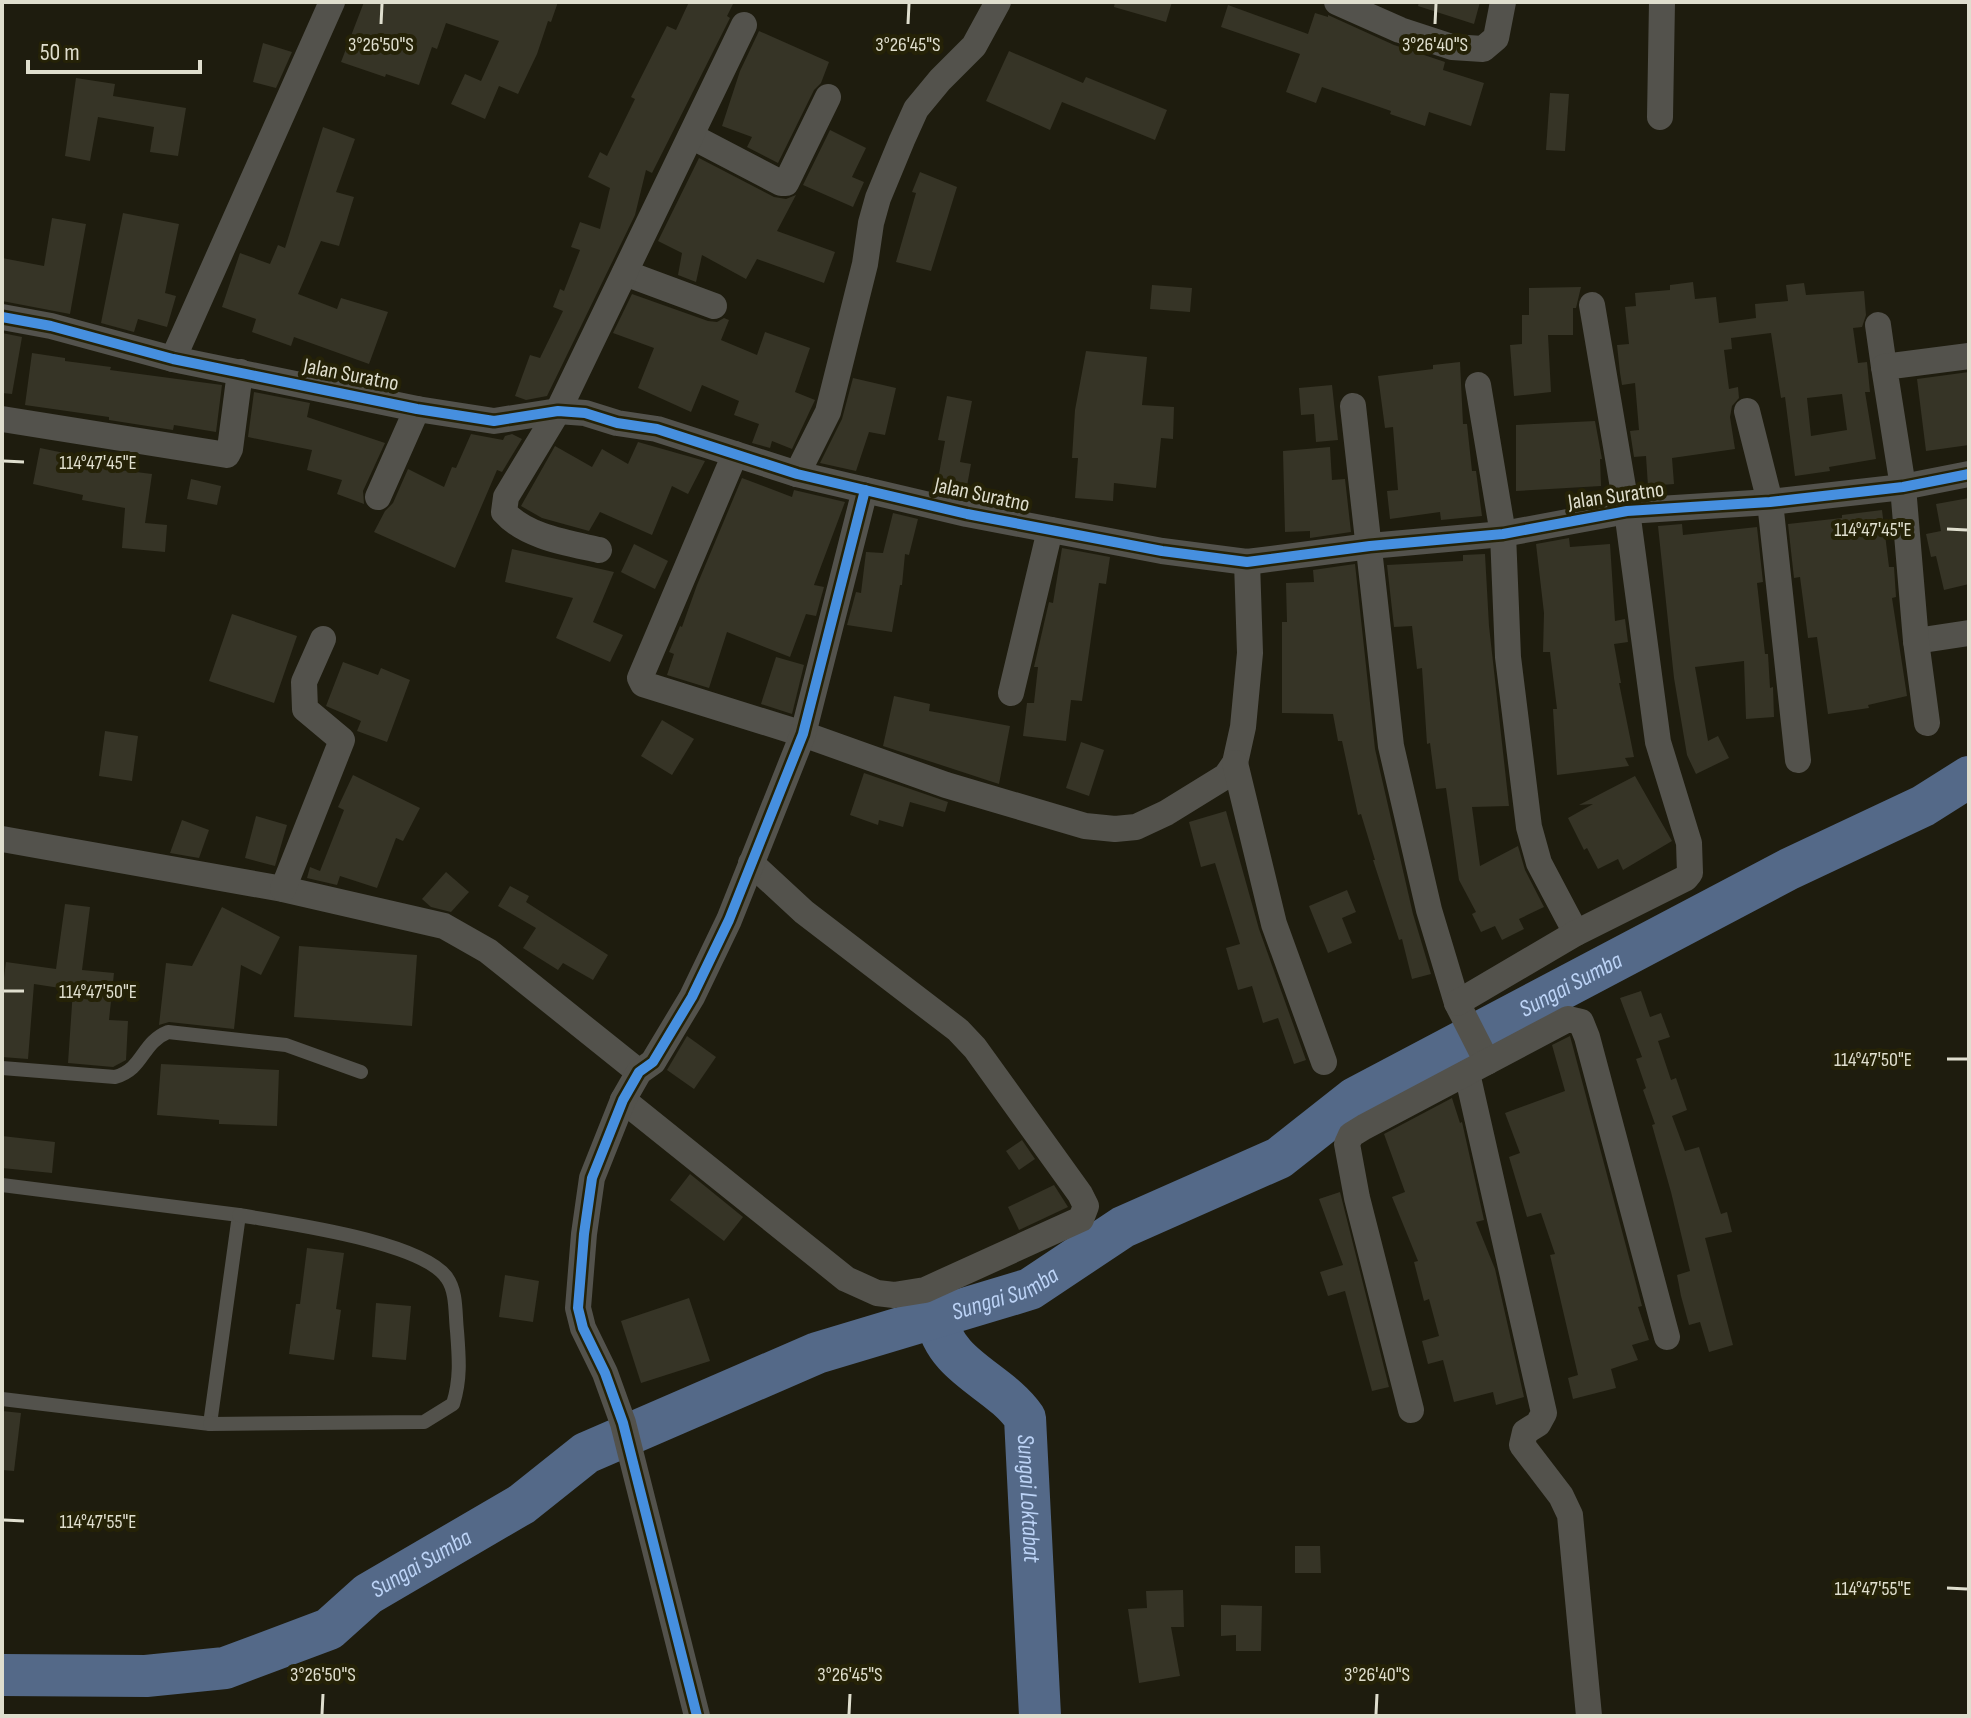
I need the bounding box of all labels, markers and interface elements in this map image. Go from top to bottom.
scale bar [28,24,200,74]
text: 3°26'50"S [348,33,414,57]
text: 3°26'45"S [875,33,941,57]
text: 3°26'40"S [1402,33,1468,57]
text: 50 m [40,38,80,67]
street label: Jalan Suratno [300,352,401,397]
text: 114°47'45"E [59,451,137,475]
street label: Jalan Suratno [931,472,1032,518]
street label: Jalan Suratno [1565,476,1666,516]
text: 114°47'45"E [1834,518,1912,542]
water label: Sungai Sumba [1514,945,1627,1023]
text: 114°47'50"E [59,980,137,1004]
text: 114°47'50"E [1834,1048,1912,1072]
water label: Sungai Sumba [948,1260,1064,1326]
water label: Sungai Loktabat [1011,1434,1047,1564]
text: 114°47'55"E [59,1510,137,1534]
water label: Sungai Sumba [365,1522,477,1604]
text: 114°47'55"E [1834,1577,1912,1601]
text: 3°26'50"S [290,1663,356,1687]
text: 3°26'45"S [817,1663,883,1687]
text: 3°26'40"S [1344,1663,1410,1687]

